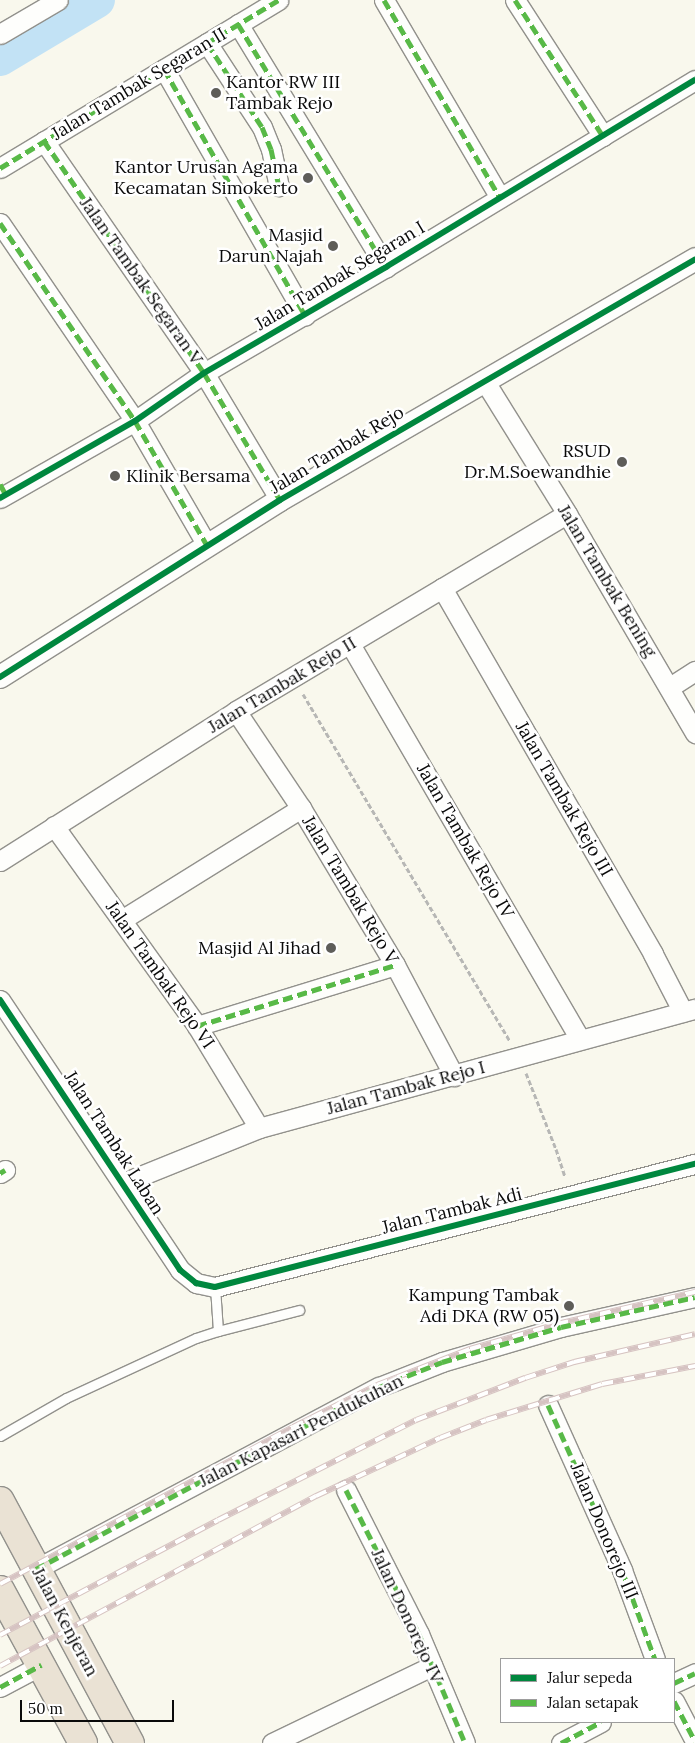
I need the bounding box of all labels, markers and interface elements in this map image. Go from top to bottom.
street label: Jalan Tambak Segaran II [48,23,230,145]
place label: Kantor RW III Tambak Rejo [226,72,340,115]
marker: Kantor RW III Tambak Rejo [210,87,222,99]
place label: Kantor Urusan Agama Kecamatan Simokerto [114,157,298,200]
marker: Kantor Urusan Agama Kecamatan Simokerto [302,172,314,184]
street label: Jalan Tambak Segaran V [75,193,207,369]
street label: Jalan Tambak Segaran I [251,217,429,335]
place label: Masjid Darun Najah [219,225,323,268]
marker: Masjid Darun Najah [327,240,339,252]
street label: Jalan Tambak Rejo [266,402,408,498]
place label: RSUD Dr.M.Soewandhie [464,441,611,484]
marker: RSUD Dr.M.Soewandhie [615,455,629,469]
place label: Klinik Bersama [126,465,250,487]
marker: Klinik Bersama [108,469,122,483]
street label: Jalan Tambak Bening [553,501,661,661]
street label: Jalan Tambak Rejo II [204,632,360,738]
street label: Jalan Tambak Rejo III [511,718,617,880]
street label: Jalan Tambak Rejo IV [412,760,518,922]
street label: Jalan Tambak Rejo V [297,812,403,968]
street label: Jalan Tambak Rejo VI [101,897,219,1053]
place label: Masjid Al Jihad [198,937,321,959]
marker: Masjid Al Jihad [325,942,337,954]
street label: Jalan Tambak Rejo I [324,1056,488,1120]
street label: Jalan Tambak Laban [59,1067,169,1219]
street label: Jalan Tambak Adi [380,1183,524,1239]
place label: Kampung Tambak Adi DKA (RW 05) [408,1285,559,1328]
marker: Kampung Tambak Adi DKA (RW 05) [563,1300,575,1312]
street label: Jalan Kapasari Pendukuhan [195,1370,407,1492]
street label: Jalan Donorejo III [565,1459,643,1603]
street label: Jalan Donorejo IV [366,1545,448,1687]
street label: Jalan Kenjeran [27,1564,103,1680]
legend [500,1658,675,1723]
text: Jalur sepeda [547,1668,632,1687]
scale bar [22,1690,176,1722]
text: Jalan setapak [547,1693,638,1712]
text: 50 m [28,1699,63,1718]

